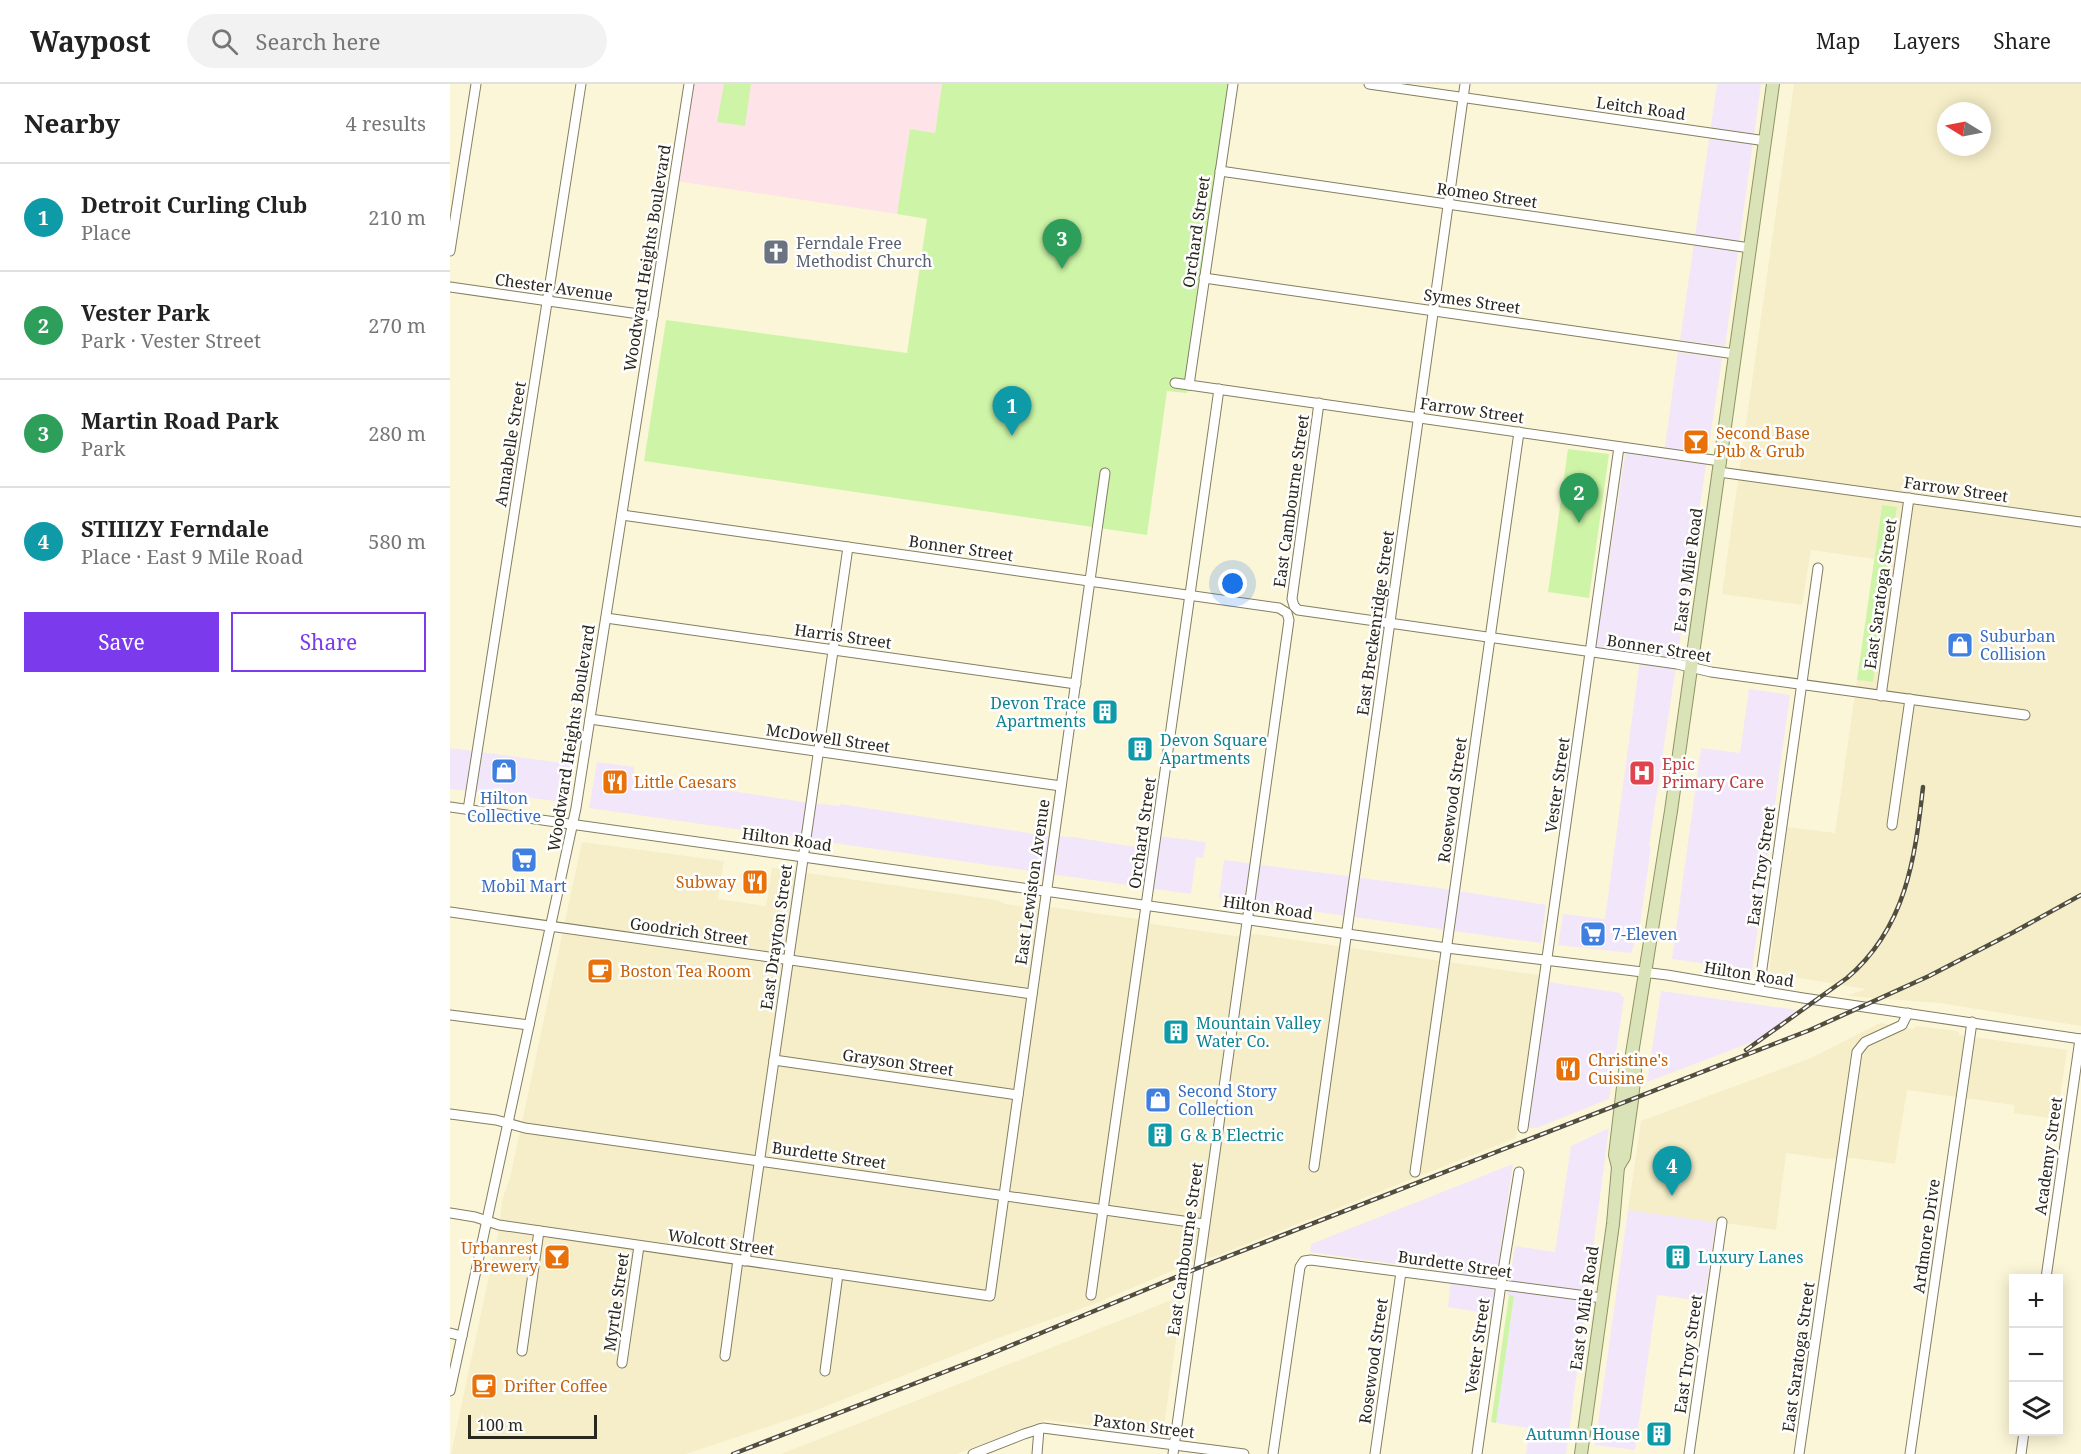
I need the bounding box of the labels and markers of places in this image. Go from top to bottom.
pin: 3 [1042,220,1082,269]
place label: Ferndale Free Methodist Church [796,232,932,272]
church icon: Ferndale Free Methodist Church [761,237,791,267]
pin: 1 [992,386,1032,436]
place label: Second Base Pub & Grub [1716,422,1810,462]
bar icon: Second Base Pub & Grub [1681,427,1711,457]
pin: 2 [1560,474,1598,523]
place label: Suburban Collision [1980,625,2056,665]
shop icon: Suburban Collision [1945,630,1975,660]
place label: Devon Trace Apartments [990,692,1086,732]
building icon: Devon Trace Apartments [1090,697,1120,727]
place label: Devon Square Apartments [1160,729,1267,769]
building icon: Devon Square Apartments [1125,734,1155,764]
place label: Epic Primary Care [1662,753,1764,793]
shop icon: Hilton Collective [489,756,519,786]
hospital icon: Epic Primary Care [1627,758,1657,788]
restaurant icon: Little Caesars [600,767,630,797]
place label: Little Caesars [634,771,736,793]
place label: Hilton Collective [467,787,541,827]
supermarket icon: Mobil Mart [509,845,539,875]
restaurant icon: Subway [740,867,770,897]
place label: Subway [676,871,737,893]
place label: Mobil Mart [481,875,567,897]
supermarket icon: 7-Eleven [1578,919,1608,949]
place label: 7-Eleven [1612,923,1678,945]
cafe icon: Boston Tea Room [585,956,615,986]
place label: Boston Tea Room [620,960,751,982]
place label: Mountain Valley Water Co. [1196,1012,1322,1052]
building icon: Mountain Valley Water Co. [1161,1017,1191,1047]
place label: Christine's Cuisine [1588,1049,1668,1089]
restaurant icon: Christine's Cuisine [1553,1054,1583,1084]
place label: Second Story Collection [1178,1080,1278,1120]
shop icon: Second Story Collection [1143,1085,1173,1115]
building icon: G & B Electric [1145,1120,1175,1150]
place label: G & B Electric [1180,1124,1284,1146]
pin: 4 [1652,1146,1692,1196]
place label: Urbanrest Brewery [461,1237,539,1277]
bar icon: Urbanrest Brewery [542,1242,572,1272]
building icon: Luxury Lanes [1663,1242,1693,1272]
place label: Luxury Lanes [1698,1246,1803,1268]
cafe icon: Drifter Coffee [469,1371,499,1401]
place label: Drifter Coffee [504,1375,608,1397]
building icon: Autumn House [1644,1419,1674,1449]
place label: Autumn House [1526,1423,1640,1445]

